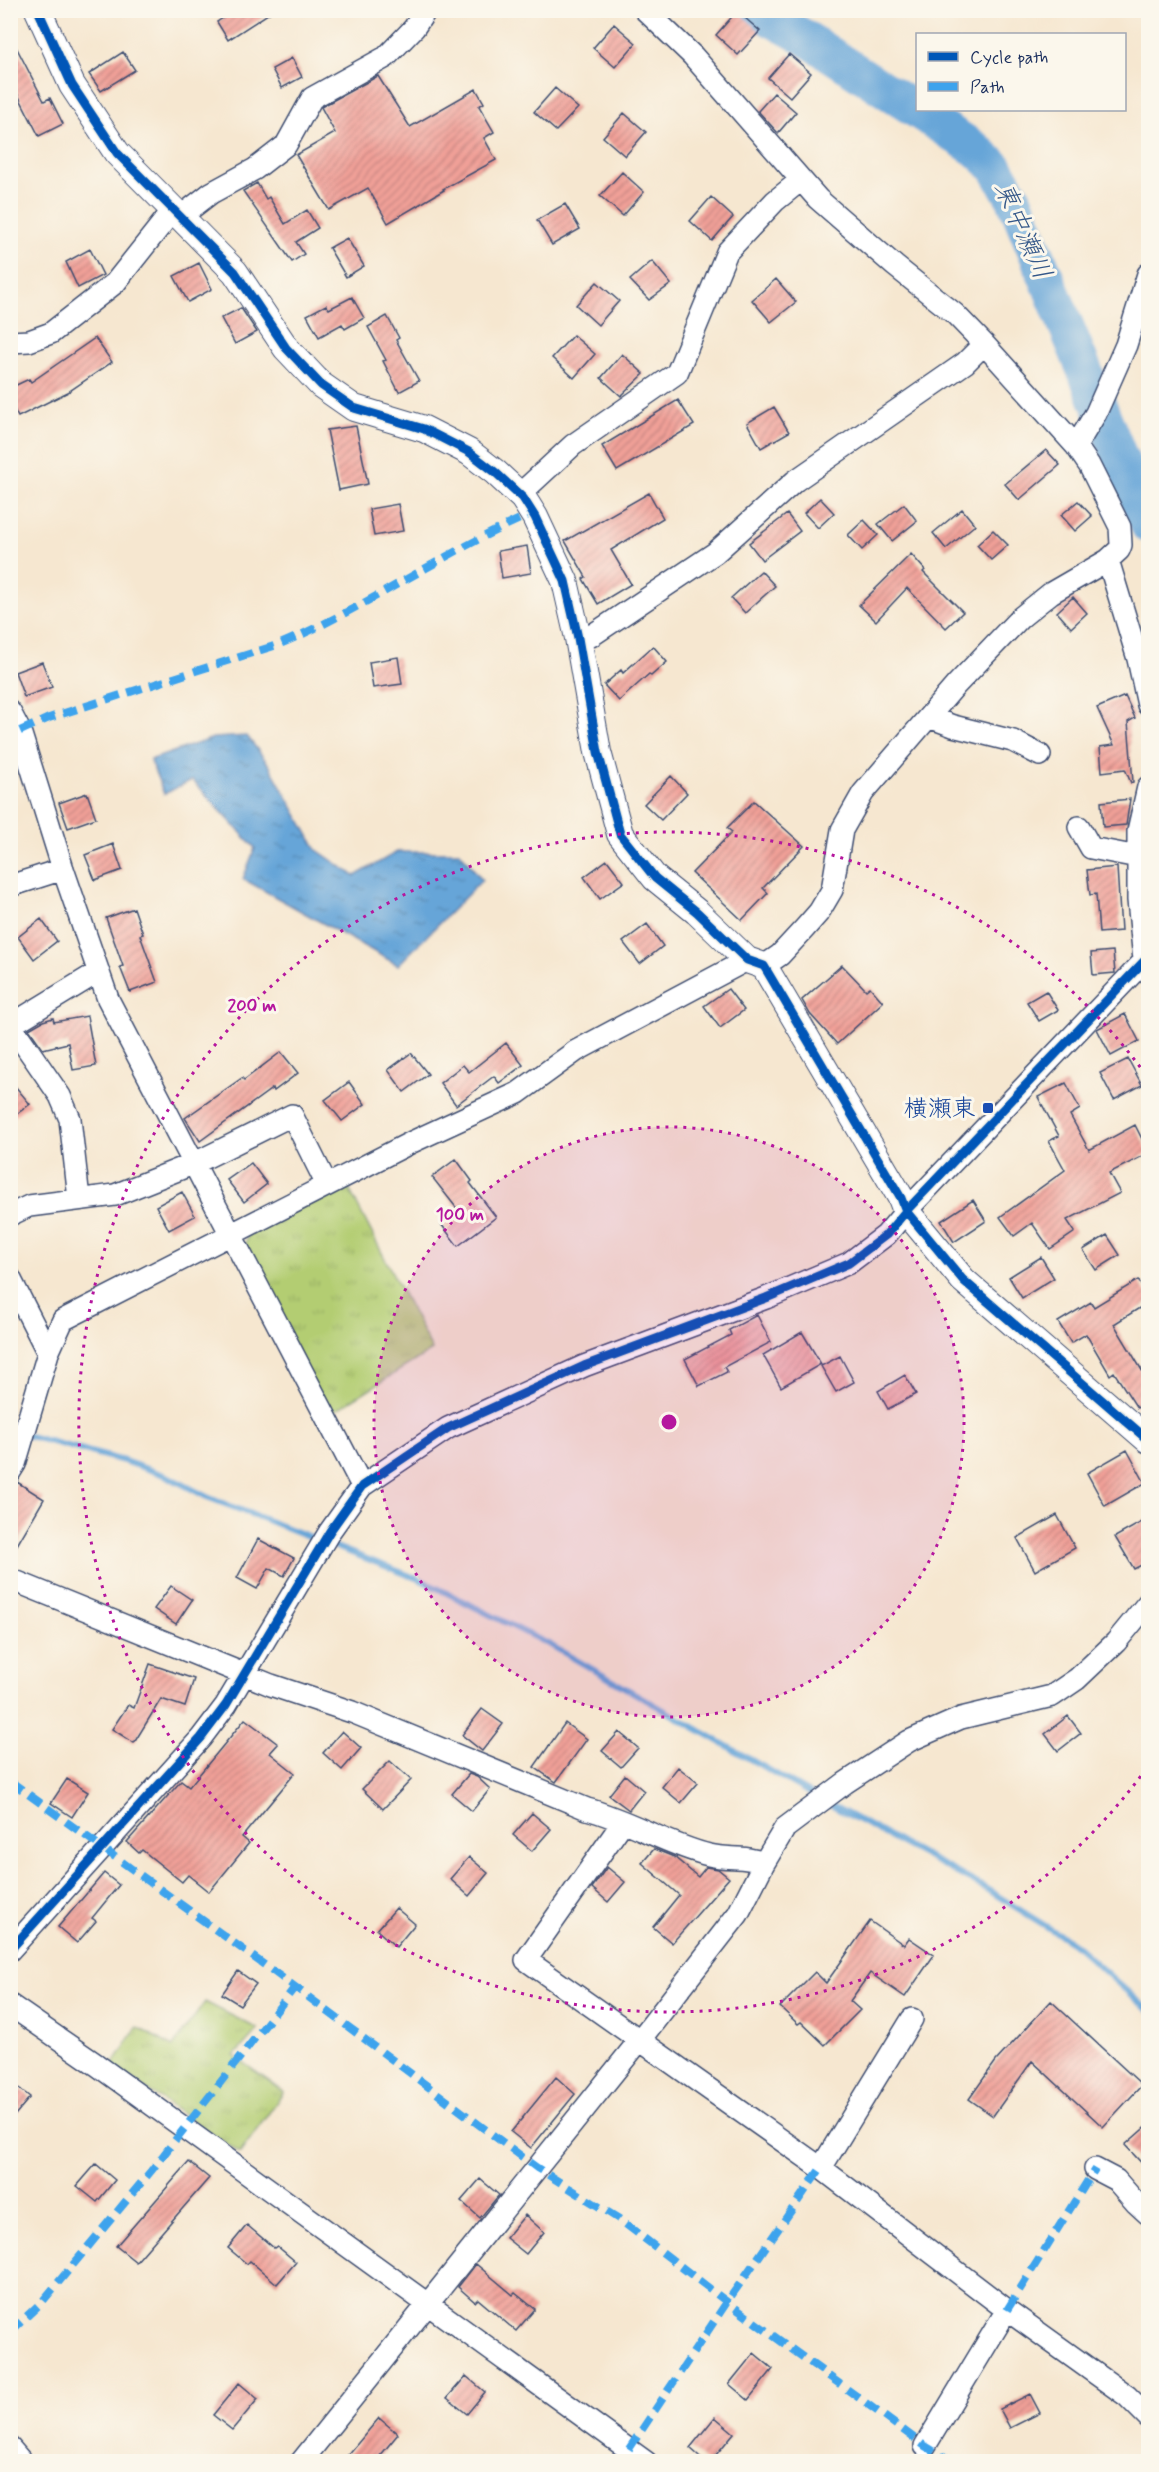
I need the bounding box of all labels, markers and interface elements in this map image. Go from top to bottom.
legend [916,33,1126,111]
text: Cycle path [970,46,1048,70]
text: Path [970,76,1005,100]
water label: 東中瀬川 [985,176,1059,285]
text: 200 m [227,994,277,1018]
place label: 横瀬東 [904,1094,976,1125]
marker: 横瀬東 [981,1101,995,1115]
text: 100 m [436,1203,484,1227]
centre of rings [659,1412,679,1432]

